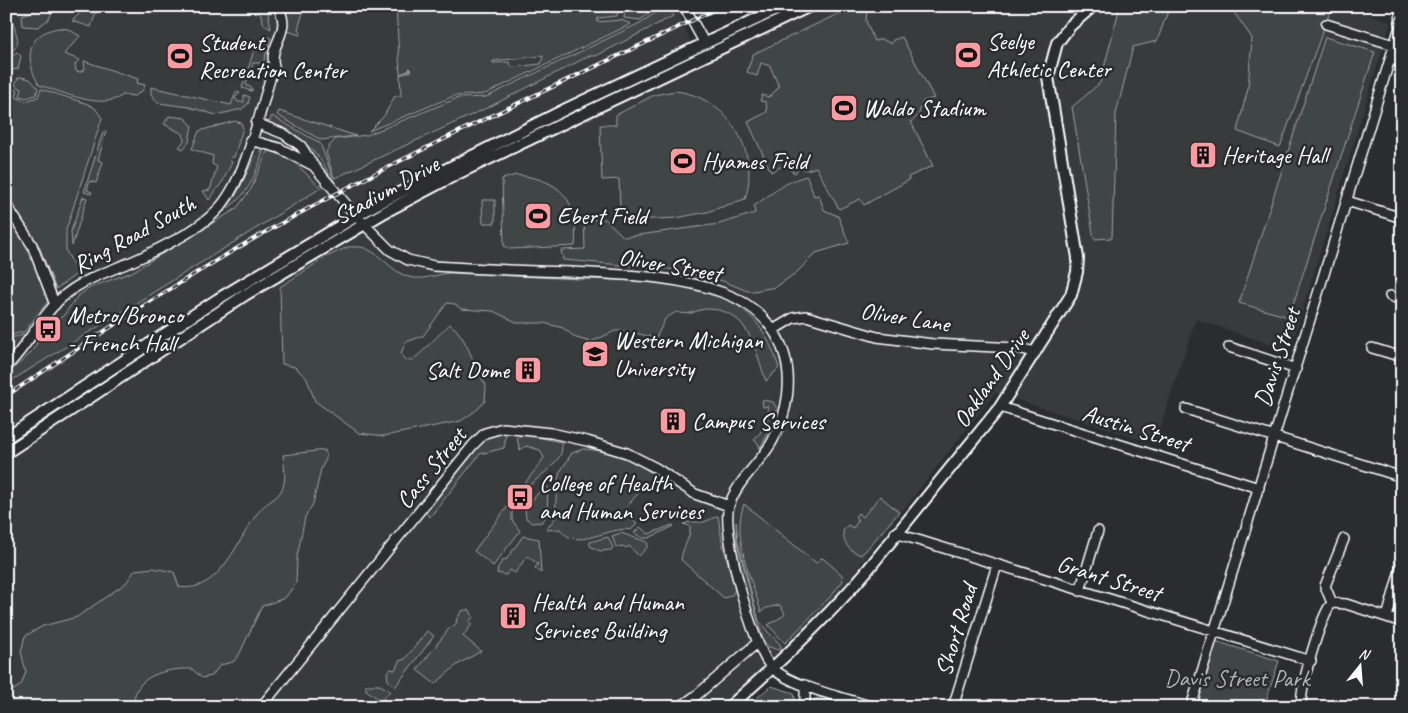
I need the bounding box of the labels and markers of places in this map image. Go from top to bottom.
place label: Seelye Athletic Center [987,26,1113,84]
place label: Student Recreation Center [199,27,348,85]
sports icon: Seelye Athletic Center [953,40,983,70]
sports icon: Student Recreation Center [165,41,195,71]
sports icon: Waldo Stadium [829,93,859,123]
place label: Waldo Stadium [863,93,987,123]
building icon: Heritage Hall [1188,140,1218,170]
place label: Heritage Hall [1222,140,1332,170]
sports icon: Hyames Field [668,146,698,176]
place label: Hyames Field [702,146,811,176]
sports icon: Ebert Field [523,201,553,231]
place label: Ebert Field [557,201,651,231]
place label: Metro/Bronco - French Hall [67,300,185,358]
bus stop icon: Metro/Bronco - French Hall [33,314,63,344]
place label: Western Michigan University [614,325,763,383]
school or university icon: Western Michigan University [580,339,610,369]
place label: Salt Dome [426,355,511,385]
building icon: Salt Dome [513,355,543,385]
building icon: Campus Services [658,406,688,436]
place label: Campus Services [692,406,827,436]
place label: College of Health and Human Services [539,468,705,526]
bus stop icon: College of Health and Human Services [505,482,535,512]
place label: Health and Human Services Building [532,587,685,645]
building icon: Health and Human Services Building [498,601,528,631]

